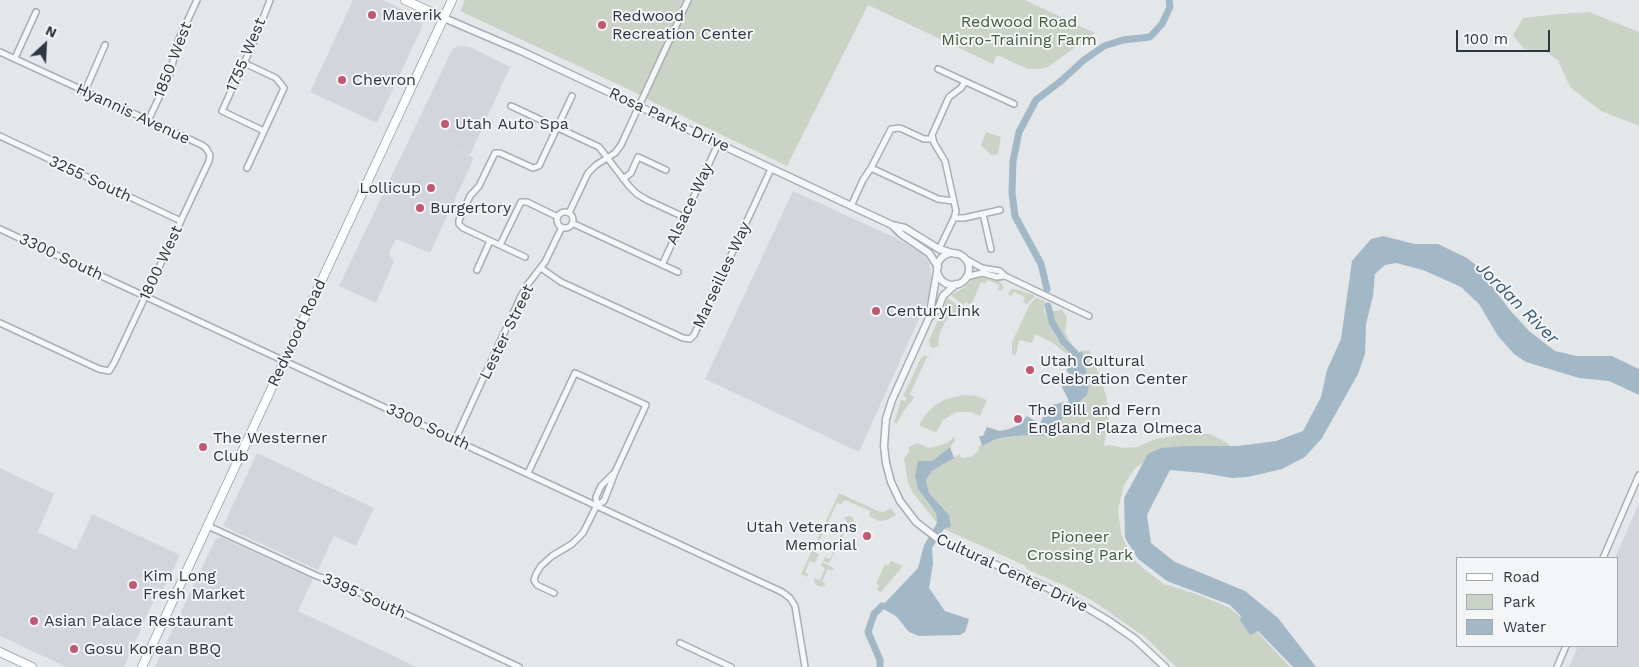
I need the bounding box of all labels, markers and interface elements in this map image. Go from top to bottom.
place label: Maverik [382,5,442,25]
place label: Redwood Recreation Center [612,6,753,44]
marker: Maverik [366,9,378,21]
park label: Redwood Road Micro-Training Farm [941,12,1097,50]
street label: 1755 West [222,15,270,95]
street label: 1850 West [150,19,196,101]
marker: Redwood Recreation Center [596,19,608,31]
north arrow [20,20,70,70]
scale bar [1459,20,1553,52]
text: N [43,22,59,41]
text: 100 m [1464,30,1508,48]
place label: Chevron [352,70,416,90]
marker: Chevron [336,74,348,86]
street label: Hyannis Avenue [73,79,193,149]
street label: Rosa Parks Drive [606,84,732,156]
place label: Utah Auto Spa [455,114,569,134]
marker: Utah Auto Spa [439,118,451,130]
street label: 3255 South [46,151,134,207]
street label: Alsace Way [663,160,717,248]
place label: Lollicup [359,178,421,198]
marker: Lollicup [425,182,437,194]
place label: Burgertory [430,198,511,218]
marker: Burgertory [414,202,426,214]
street label: Marseilles Way [689,219,755,331]
street label: 1800 West [135,222,187,304]
street label: 3300 South [16,229,106,285]
water label: Jordan River [1471,257,1563,349]
street label: Redwood Road [264,276,330,390]
street label: Lester Street [476,281,538,383]
place label: CenturyLink [886,301,980,321]
marker: CenturyLink [870,305,882,317]
place label: Utah Cultural Celebration Center [1040,351,1188,389]
marker: Utah Cultural Celebration Center [1024,364,1036,376]
street label: 3300 South [383,399,473,455]
place label: The Bill and Fern England Plaza Olmeca [1028,400,1202,438]
marker: The Bill and Fern England Plaza Olmeca [1012,413,1024,425]
place label: The Westerner Club [213,428,328,466]
marker: The Westerner Club [197,441,209,453]
place label: Utah Veterans Memorial [746,517,857,555]
park label: Pioneer Crossing Park [1027,527,1133,565]
street label: Cultural Center Drive [933,529,1091,617]
marker: Utah Veterans Memorial [861,530,873,542]
legend [1456,557,1619,647]
place label: Kim Long Fresh Market [143,566,245,604]
text: Road [1503,568,1540,586]
street label: 3395 South [319,569,409,623]
marker: Kim Long Fresh Market [127,579,139,591]
text: Park [1503,593,1535,611]
place label: Asian Palace Restaurant [44,611,234,631]
marker: Asian Palace Restaurant [28,615,40,627]
text: Water [1503,618,1546,636]
place label: Gosu Korean BBQ [84,639,221,659]
marker: Gosu Korean BBQ [68,643,80,655]

